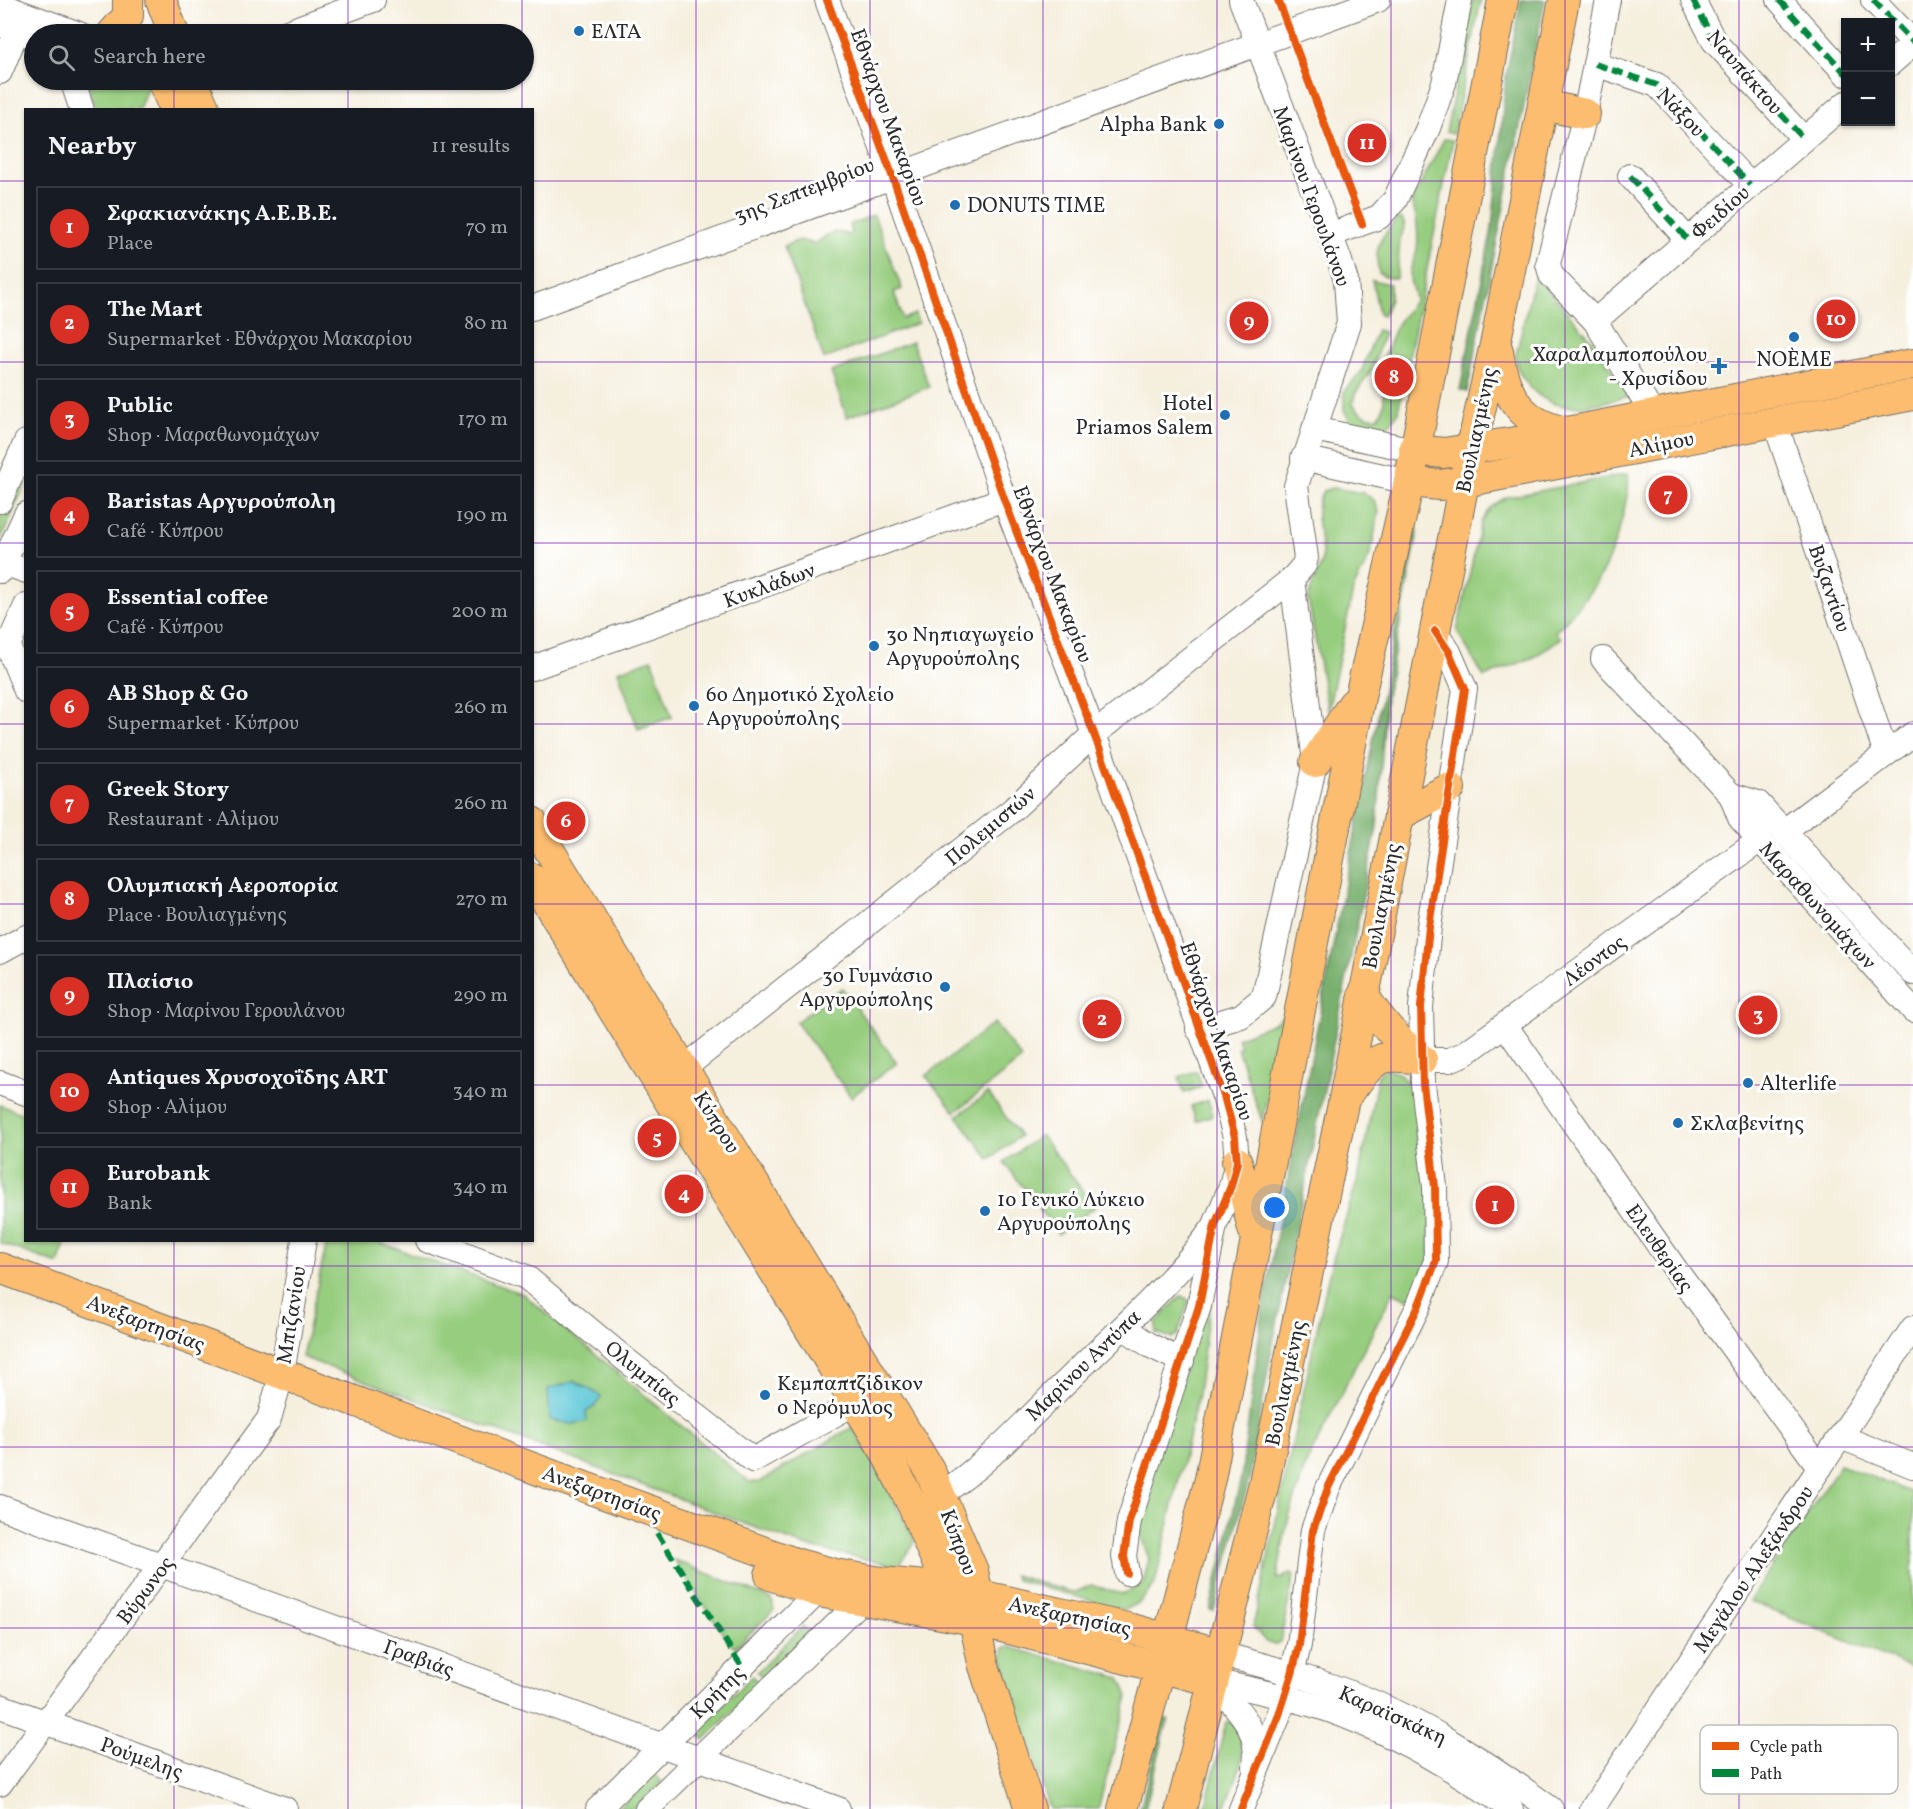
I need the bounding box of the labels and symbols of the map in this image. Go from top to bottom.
place label: ΕΛΤΑ [591,18,642,47]
marker: ΕΛΤΑ [572,24,586,38]
street label: Ναυπάκτου [1699,24,1789,121]
street label: Εθνάρχου Μακαρίου [842,25,933,210]
street label: Νάξου [1649,82,1711,144]
street label: Μαρίνου Γερουλάνου [1264,102,1357,291]
place label: Alpha Bank [1099,111,1208,140]
marker: Alpha Bank [1212,117,1226,131]
pin: 11 [1348,120,1386,166]
street label: 3ης Σεπτεμβρίου [730,151,879,231]
street label: Φειδίου [1685,179,1757,247]
place label: DONUTS TIME [967,192,1105,221]
marker: DONUTS TIME [948,198,962,212]
pin: 10 [1816,296,1856,342]
pin: 9 [1230,298,1268,344]
marker: NOÈME [1787,330,1801,344]
place label: Χαραλαμποπούλου - Χρυσίδου [1532,341,1707,394]
place label: NOÈME [1756,346,1832,375]
pin: 8 [1374,354,1414,400]
marker: Χαραλαμποπούλου - Χρυσίδου [1712,359,1726,373]
street label: Βουλιαγμένης [1450,365,1505,496]
place label: Hotel Priamos Salem [1075,390,1213,443]
marker: Hotel Priamos Salem [1218,408,1232,422]
street label: Αλίμου [1626,425,1697,466]
pin: 7 [1648,472,1688,518]
street label: Εθνάρχου Μακαρίου [1005,482,1099,667]
street label: Βυζαντίου [1800,541,1857,636]
street label: Κυκλάδων [720,556,819,616]
place label: 3ο Νηπιαγωγείο Αργυρούπολης [886,621,1034,674]
marker: 3ο Νηπιαγωγείο Αργυρούπολης [867,639,881,653]
place label: 6ο Δημοτικό Σχολείο Αργυρούπολης [706,681,894,734]
marker: 6ο Δημοτικό Σχολείο Αργυρούπολης [687,699,701,713]
street label: Πολεμιστών [939,781,1043,874]
pin: 6 [546,798,586,844]
street label: Μαραθωνομάχων [1752,836,1882,976]
street label: Βουλιαγμένης [1356,841,1409,972]
street label: Λέοντος [1557,928,1632,994]
street label: Εθνάρχου Μακαρίου [1171,938,1260,1125]
place label: 3ο Γυμνάσιο Αργυρούπολης [799,962,933,1015]
marker: 3ο Γυμνάσιο Αργυρούπολης [938,980,952,994]
pin: 3 [1738,992,1778,1038]
pin: 2 [1082,996,1122,1042]
place label: Alterlife [1760,1070,1837,1099]
marker: Alterlife [1741,1076,1755,1090]
street label: Κύπρου [685,1086,746,1159]
place label: Σκλαβενίτης [1690,1110,1804,1139]
pin: 5 [638,1116,676,1160]
marker: Σκλαβενίτης [1671,1116,1685,1130]
pin: 4 [664,1172,704,1216]
pin: 1 [1476,1182,1514,1228]
place label: 1ο Γενικό Λύκειο Αργυρούπολης [997,1186,1145,1239]
your location [1260,1193,1289,1222]
street label: Ελευθερίας [1618,1199,1700,1299]
marker: 1ο Γενικό Λύκειο Αργυρούπολης [978,1204,992,1218]
street label: Μπιζανίου [270,1264,315,1366]
street label: Ανεξαρτησίας [82,1288,209,1360]
street label: Μαρίνου Αντύπα [1020,1303,1148,1429]
street label: Βουλιαγμένης [1259,1318,1314,1449]
street label: Ολυμπίας [598,1335,686,1414]
place label: Κεμπαπτζίδικον ο Νερόμυλος [777,1370,923,1423]
marker: Κεμπαπτζίδικον ο Νερόμυλος [758,1388,772,1402]
street label: Ανεξαρτησίας [538,1459,665,1529]
street label: Μεγάλου Αλεξάνδρου [1687,1480,1821,1660]
street label: Κύπρου [932,1505,983,1580]
street label: Βύρωνος [111,1551,182,1631]
street label: Ανεξαρτησίας [1006,1590,1134,1645]
street label: Γραβιάς [379,1633,458,1686]
street label: Κρήτης [684,1659,752,1727]
street label: Καραϊσκάκη [1334,1680,1451,1753]
legend [1700,1725,1898,1794]
street label: Ρούμελης [96,1731,187,1788]
text: Cycle path [1750,1737,1823,1759]
text: Path [1750,1764,1782,1786]

